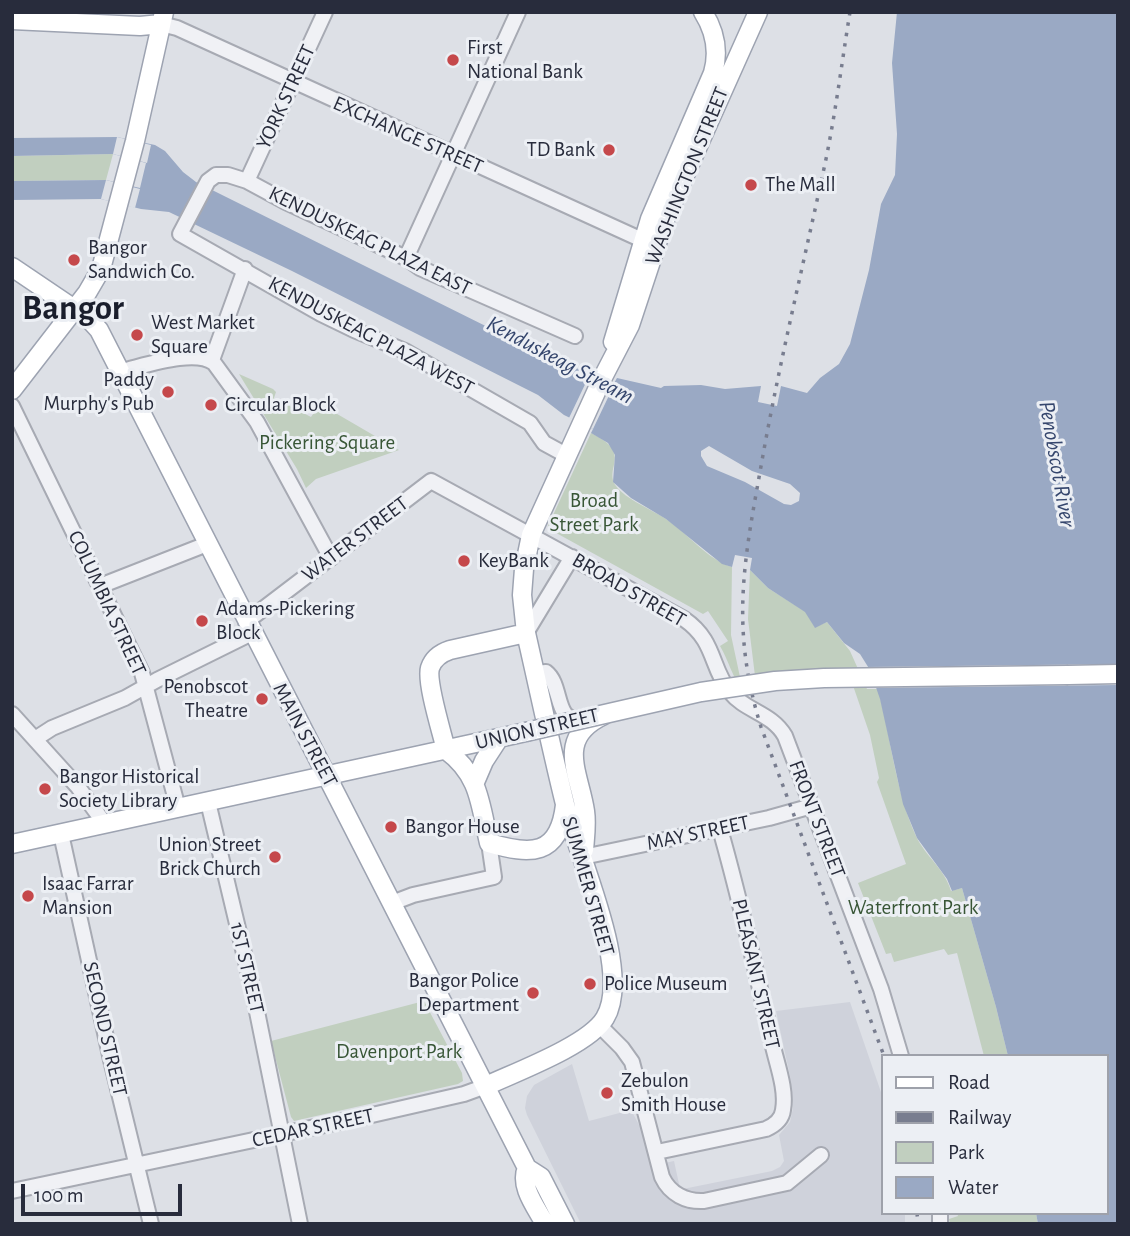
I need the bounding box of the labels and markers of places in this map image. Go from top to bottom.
place label: First National Bank [467,35,583,85]
marker: First National Bank [445,52,461,68]
place label: TD Bank [526,137,595,163]
marker: TD Bank [601,142,617,158]
place label: The Mall [765,172,836,198]
marker: The Mall [743,177,759,193]
place label: Bangor Sandwich Co. [88,235,195,285]
marker: Bangor Sandwich Co. [66,252,82,268]
place label: West Market Square [151,310,255,360]
marker: West Market Square [129,327,145,343]
place label: Paddy Murphy's Pub [44,367,154,417]
marker: Paddy Murphy's Pub [160,384,176,400]
place label: Circular Block [225,392,336,418]
marker: Circular Block [203,397,219,413]
place label: KeyBank [478,548,549,574]
marker: KeyBank [456,553,472,569]
place label: Adams-Pickering Block [216,596,354,646]
marker: Adams-Pickering Block [194,613,210,629]
place label: Penobscot Theatre [163,674,248,724]
marker: Penobscot Theatre [254,691,270,707]
place label: Bangor Historical Society Library [59,764,200,814]
marker: Bangor Historical Society Library [37,781,53,797]
place label: Bangor House [405,814,520,840]
marker: Bangor House [383,819,399,835]
place label: Union Street Brick Church [159,832,261,882]
marker: Union Street Brick Church [267,849,283,865]
place label: Isaac Farrar Mansion [42,871,134,921]
marker: Isaac Farrar Mansion [20,888,36,904]
place label: Bangor Police Department [408,968,519,1018]
place label: Police Museum [604,971,727,997]
marker: Police Museum [582,976,598,992]
marker: Bangor Police Department [525,985,541,1001]
place label: Zebulon Smith House [621,1068,726,1118]
marker: Zebulon Smith House [599,1085,615,1101]

